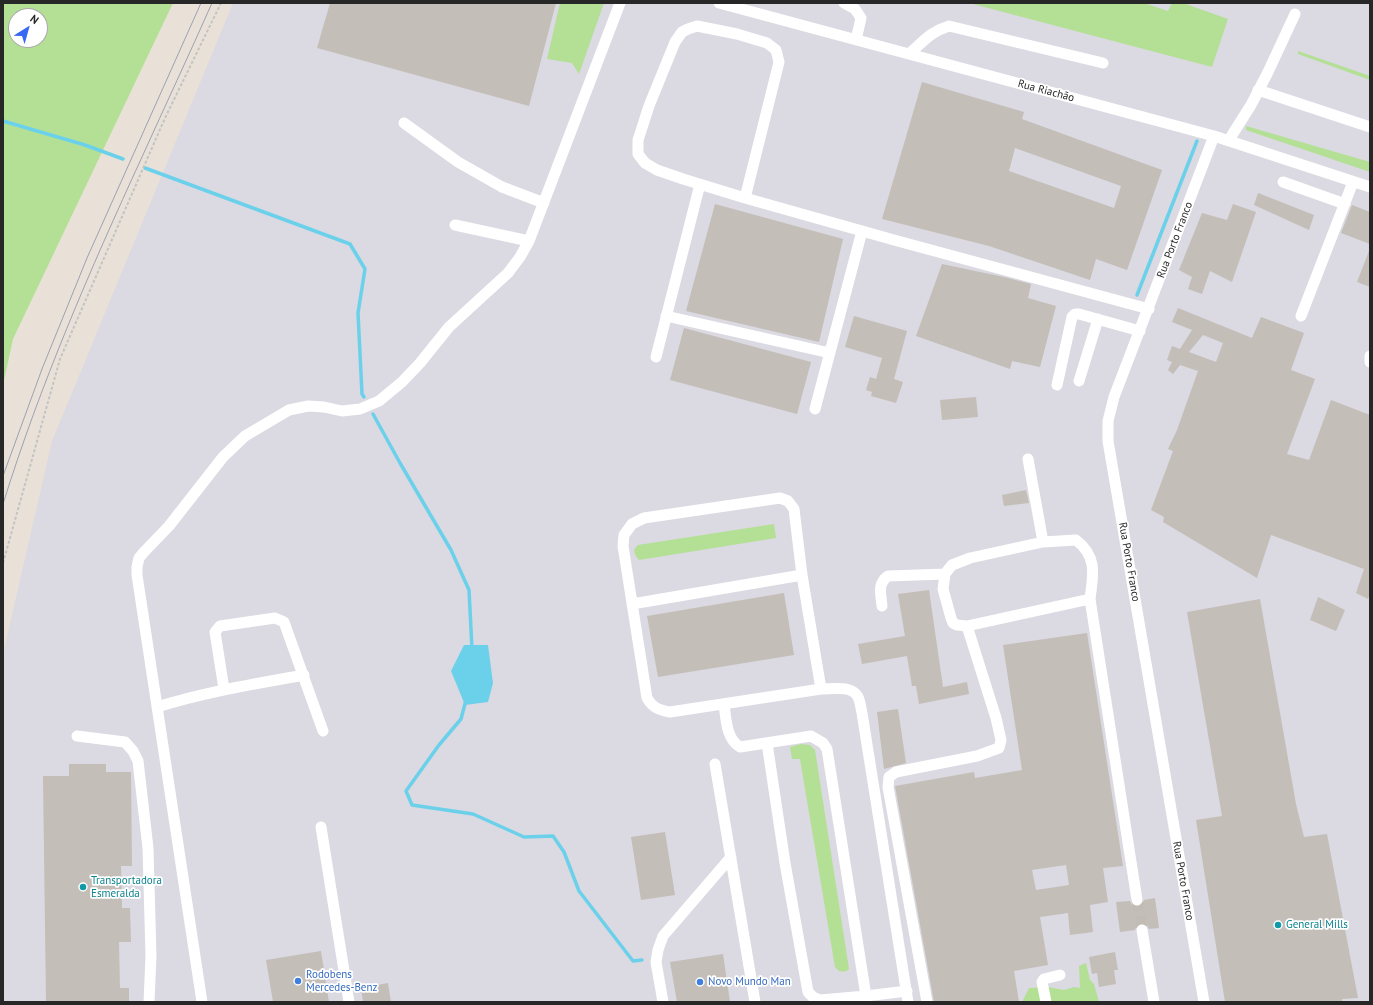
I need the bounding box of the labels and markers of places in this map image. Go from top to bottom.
place label: Transportadora Esmeralda [91,874,162,900]
marker: Transportadora Esmeralda [78,882,88,892]
place label: General Mills [1286,918,1348,932]
marker: General Mills [1273,920,1283,930]
place label: Rodobens Mercedes-Benz [306,968,377,994]
place label: Novo Mundo Man [708,975,791,989]
marker: Rodobens Mercedes-Benz [293,976,303,986]
marker: Novo Mundo Man [695,977,705,987]

